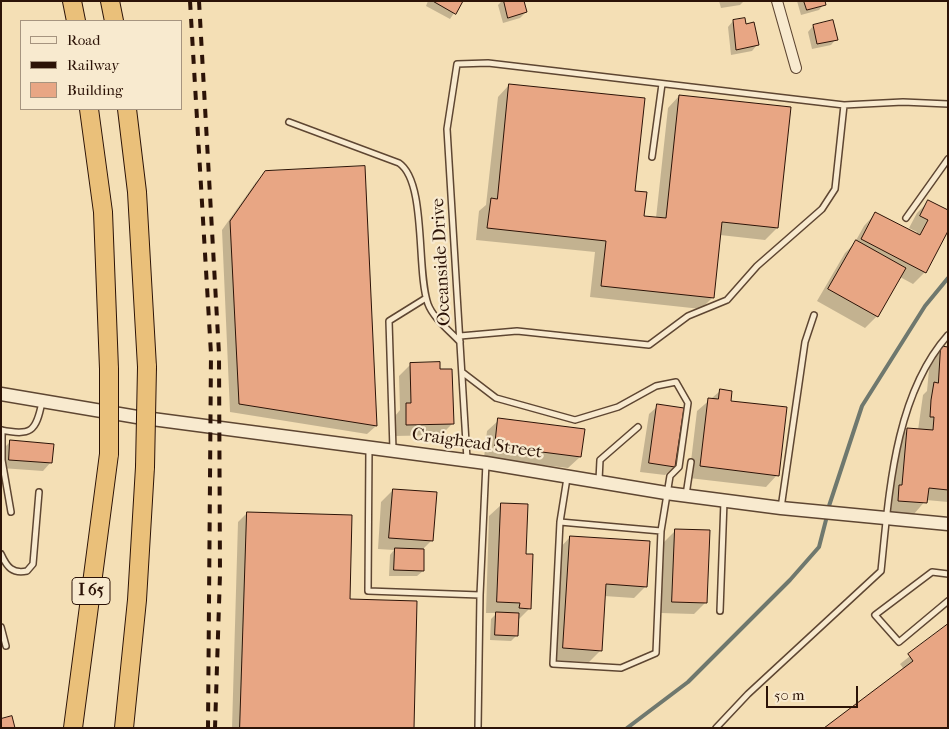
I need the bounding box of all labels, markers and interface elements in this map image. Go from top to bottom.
legend [20,20,182,110]
text: Road [67,31,100,49]
text: Railway [67,56,119,74]
text: Building [67,81,123,99]
street label: Oceanside Drive [428,197,456,327]
street label: Craighead Street [410,424,544,464]
road number: I 65 [72,578,110,604]
scale bar [769,676,862,708]
text: 50 m [774,686,804,704]

